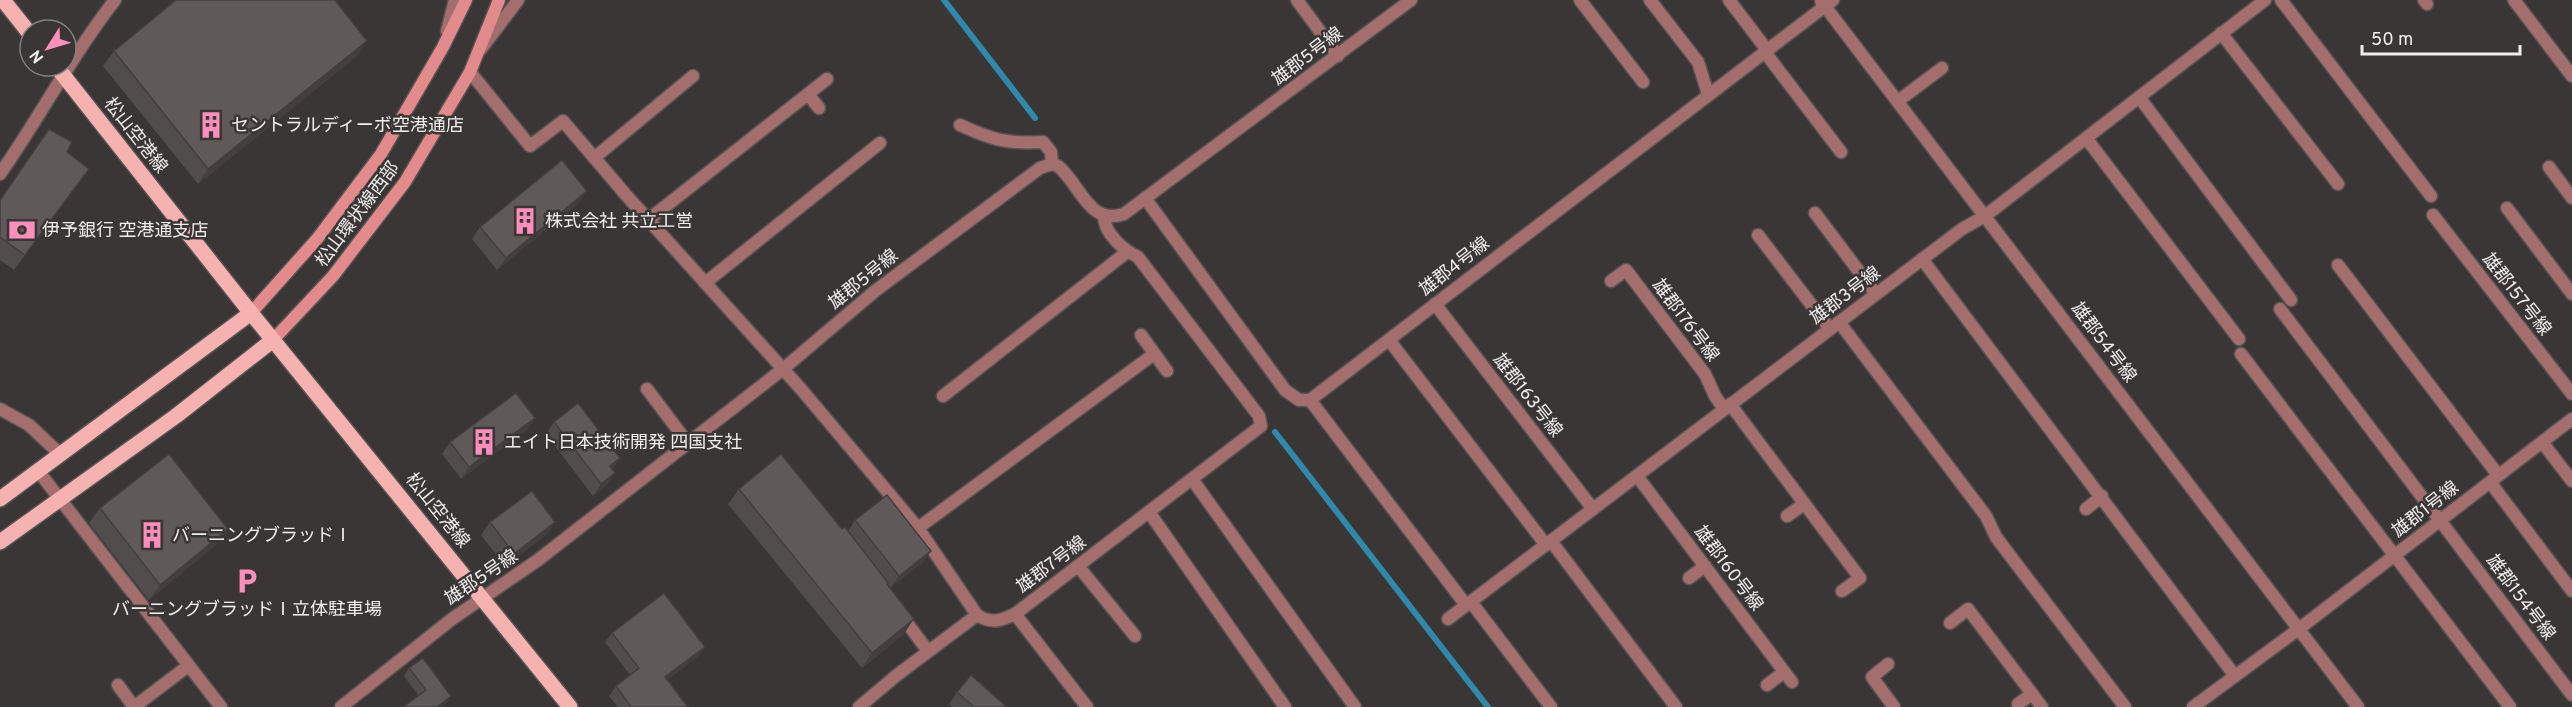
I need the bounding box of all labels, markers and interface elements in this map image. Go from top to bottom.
north arrow [18,18,78,78]
scale bar [2362,18,2520,56]
street label: 雄郡5号線 [1268,23,1348,91]
text: 50 m [2371,29,2413,52]
text: N [26,45,49,66]
street label: 松山空港線 [98,93,172,178]
building icon: セントラルディーボ空港通店 [196,110,226,140]
place label: セントラルディーボ空港通店 [231,115,464,138]
street label: 松山環状線西部 [311,158,405,272]
building icon: 株式会社 共立工営 [510,206,540,236]
place label: 株式会社 共立工営 [545,211,693,234]
bank icon: 伊予銀行 空港通支店 [7,215,37,245]
place label: 伊予銀行 空港通支店 [42,220,208,243]
street label: 雄郡4号線 [1415,233,1495,302]
street label: 雄郡5号線 [824,245,904,315]
street label: 雄郡157号線 [2476,249,2555,341]
street label: 雄郡3号線 [1806,262,1886,330]
street label: 雄郡176号線 [1646,275,1723,367]
street label: 雄郡54号線 [2065,298,2140,388]
street label: 雄郡163号線 [1487,349,1567,443]
building icon: エイト日本技術開発 四国支社 [469,427,499,457]
place label: エイト日本技術開発 四国支社 [504,432,742,455]
street label: 松山空港線 [400,469,474,553]
street label: 雄郡1号線 [2388,477,2464,543]
building icon: バーニングブラッドⅠ [137,520,167,550]
street label: 雄郡160号線 [1688,522,1767,616]
place label: バーニングブラッドⅠ [172,525,352,548]
street label: 雄郡7号線 [1012,532,1091,599]
street label: 雄郡5号線 [441,545,523,611]
street label: 雄郡154号線 [2480,550,2560,645]
parking icon: バーニングブラッドⅠ立体駐車場 [232,566,262,596]
place label: バーニングブラッドⅠ立体駐車場 [112,599,382,622]

